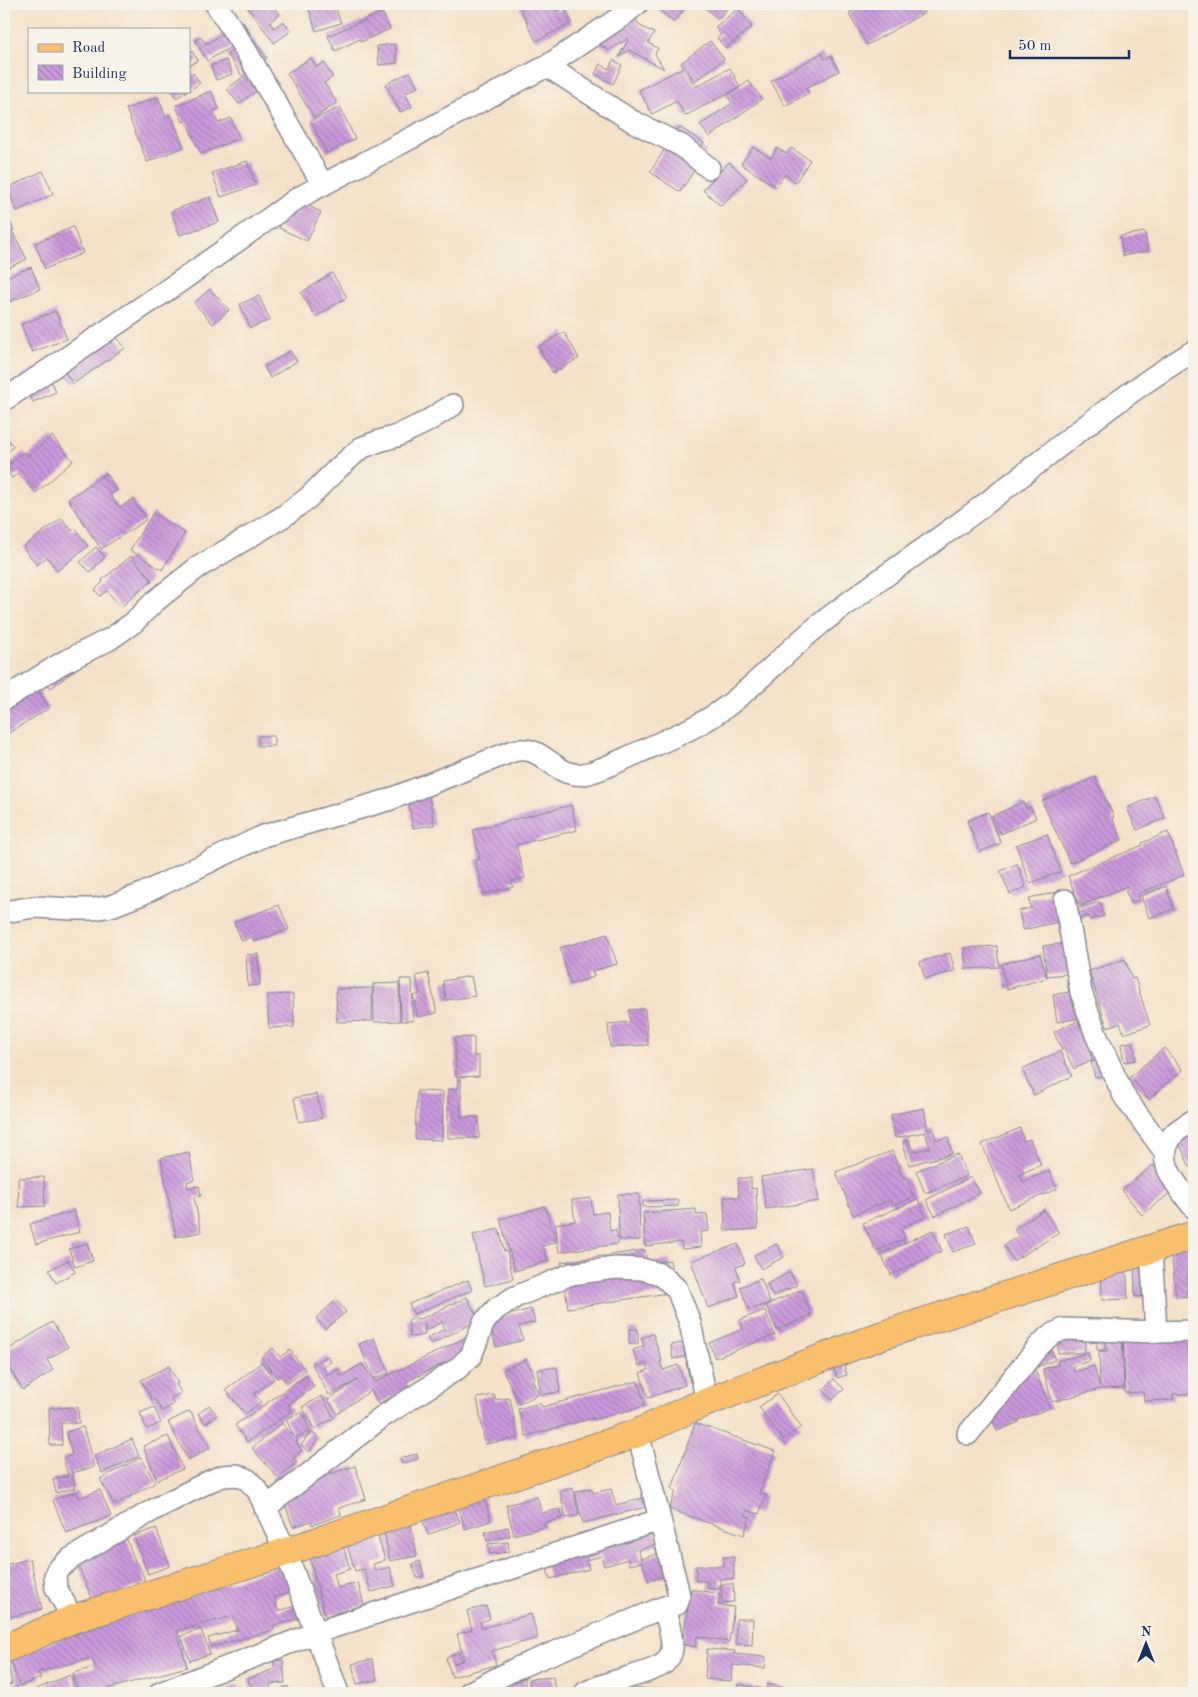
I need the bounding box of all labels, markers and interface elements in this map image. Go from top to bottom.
legend [28,28,190,92]
scale bar [1010,28,1129,60]
text: 50 m [1018,39,1052,54]
text: Road [72,41,106,56]
text: Building [72,67,127,82]
north arrow [1120,1620,1170,1670]
text: N [1141,1625,1152,1639]

